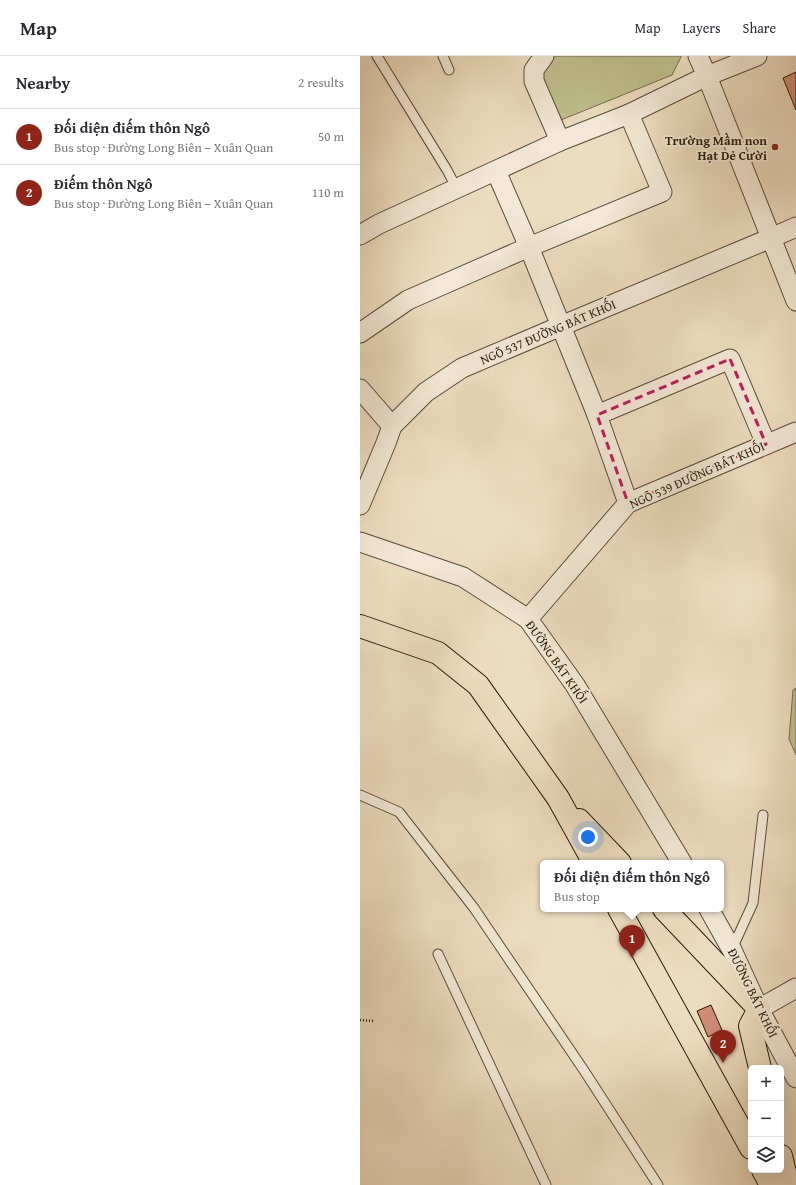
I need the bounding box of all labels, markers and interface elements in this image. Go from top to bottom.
text: Map [20,14,57,42]
text: Map [635,18,661,38]
text: Layers [683,18,721,38]
text: Share [743,18,776,38]
text: Nearby [16,70,70,95]
text: 2 results [298,73,344,92]
text: Đối diện điếm thôn Ngô [54,117,210,138]
text: 1 [26,127,32,146]
text: 50 m [318,127,344,146]
place label: Trường Mầm non Hạt Dẻ Cười [665,131,767,165]
text: Bus stop · Đường Long Biên – Xuân Quan [54,138,273,157]
marker: Trường Mầm non Hạt Dẻ Cười [770,142,780,152]
text: Điếm thôn Ngô [54,173,153,194]
text: 2 [26,183,32,202]
text: 110 m [312,183,344,202]
text: Bus stop · Đường Long Biên – Xuân Quan [54,194,273,213]
street label: NGÕ 537 ĐƯỜNG BÁT KHỐI [477,295,619,369]
street label: NGÕ 539 ĐƯỜNG BÁT KHỐI [626,437,768,513]
street label: ĐƯỜNG BÁT KHỐI [521,617,593,707]
your location [578,827,598,847]
popup [540,860,724,912]
text: Đối diện điếm thôn Ngô [554,866,710,887]
text: Bus stop [554,887,600,906]
pin: 1 [619,925,645,958]
street label: ĐƯỜNG BÁT KHỐI [723,945,783,1041]
pin: 2 [710,1030,736,1063]
map controls [748,1065,784,1173]
button: + [748,1065,784,1101]
button: − [748,1101,784,1137]
button: layers [748,1137,784,1173]

